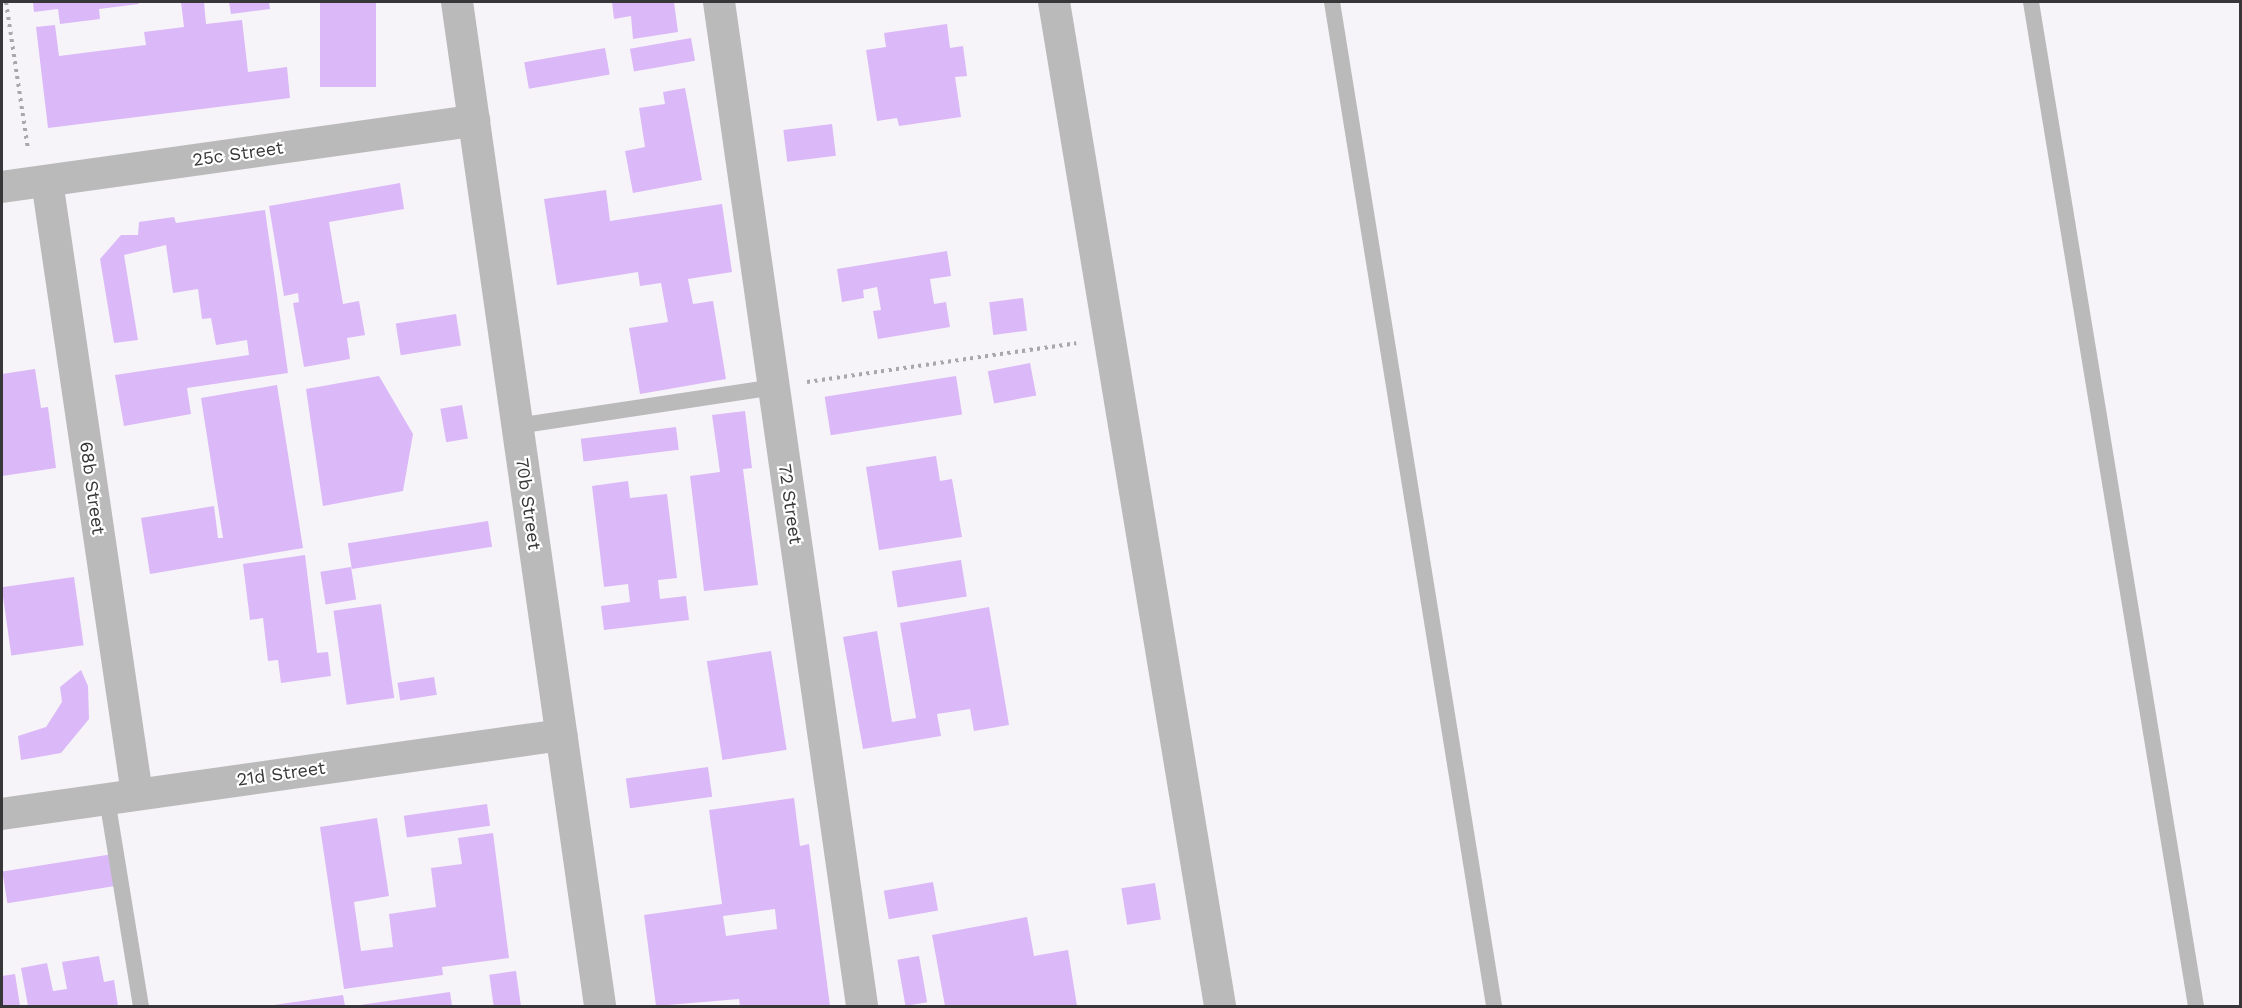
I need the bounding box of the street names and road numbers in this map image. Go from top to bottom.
street label: 25c Street [191,137,285,171]
street label: 68b Street [75,440,109,536]
street label: 70b Street [511,457,545,551]
street label: 72 Street [774,462,806,546]
street label: 21d Street [235,757,327,791]

